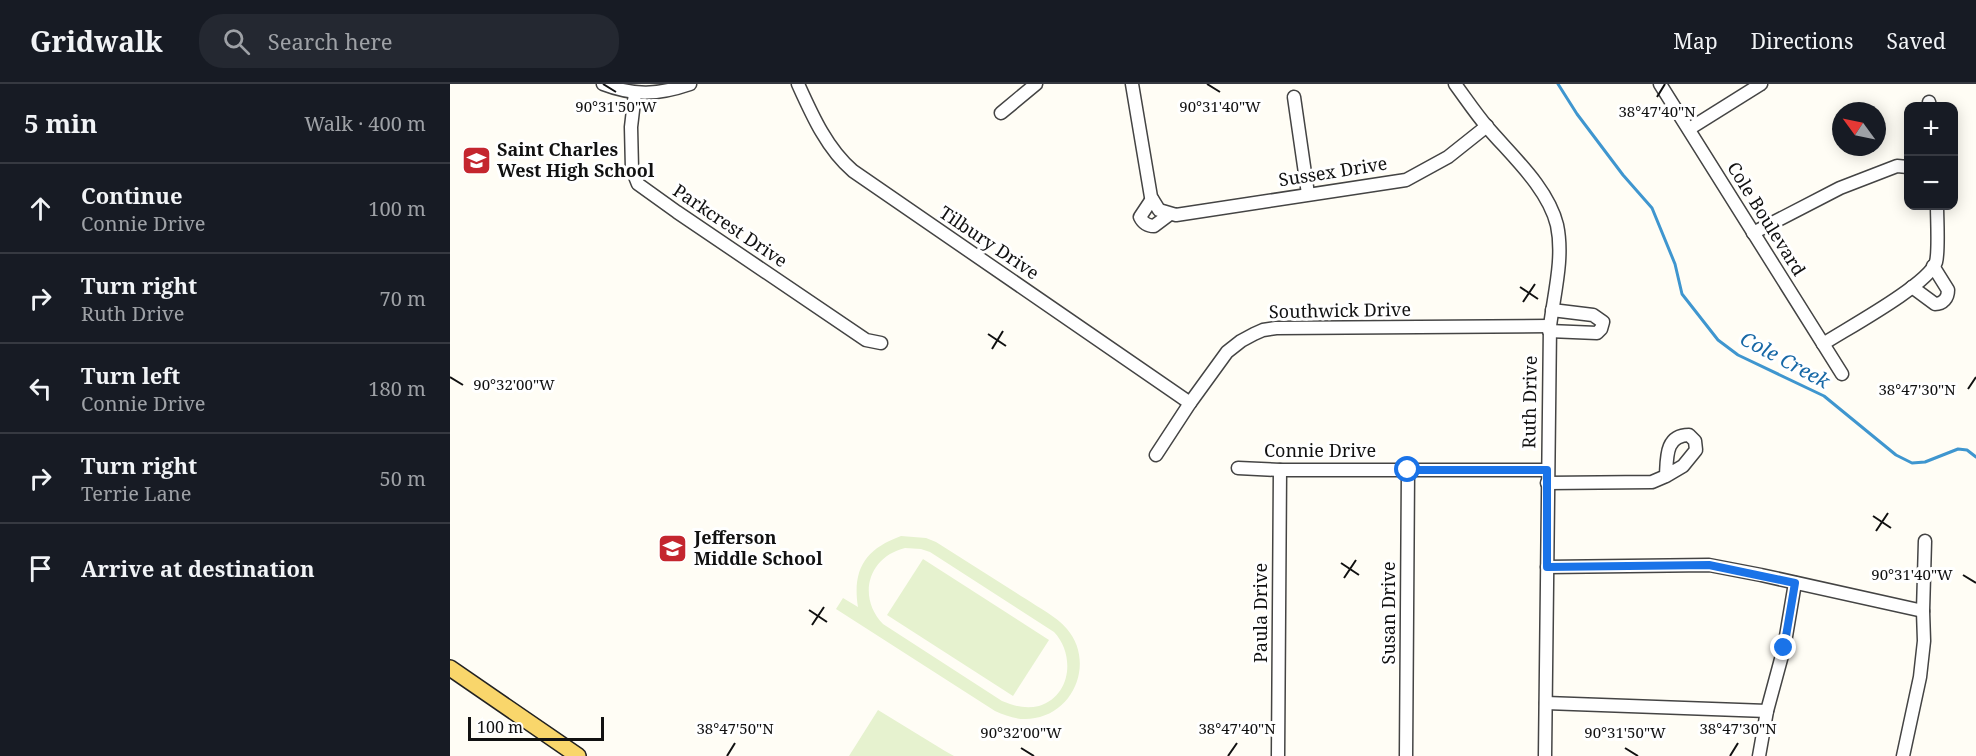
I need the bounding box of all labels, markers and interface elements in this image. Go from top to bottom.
search box [199,14,619,68]
text: Gridwalk [30,22,163,60]
icon: search [220,25,253,58]
text: Search here [268,26,393,56]
text: Map [1673,27,1718,55]
text: Directions [1751,27,1853,55]
text: Saved [1886,27,1946,55]
text: 90°31'50"W [575,96,657,116]
text: 90°31'40"W [1179,96,1261,116]
text: 38°47'40"N [1618,101,1696,121]
north arrow [1832,102,1886,156]
map controls [1904,102,1958,210]
button: + [1904,102,1958,156]
text: 5 min [24,105,98,141]
text: Walk · 400 m [304,110,426,137]
place label: Saint Charles West High School [497,137,655,182]
school or university icon: Saint Charles West High School [460,144,492,176]
street label: Sussex Drive [1277,151,1389,191]
button: − [1904,156,1958,210]
street label: Cole Boulevard [1722,157,1812,280]
street label: Parkcrest Drive [669,178,792,272]
text: Continue [81,180,183,210]
icon: ahead [24,192,57,225]
text: 100 m [368,195,426,222]
street label: Tilbury Drive [935,200,1044,284]
text: Connie Drive [81,210,206,237]
text: Turn right [81,270,197,300]
icon: right [24,282,57,315]
text: 70 m [380,285,426,312]
street label: Southwick Drive [1269,297,1411,323]
text: Ruth Drive [81,300,184,327]
water label: Cole Creek [1736,325,1835,395]
street label: Ruth Drive [1516,355,1542,449]
text: Turn left [81,360,180,390]
icon: left [24,372,57,405]
text: 90°32'00"W [473,374,555,394]
text: 180 m [368,375,426,402]
text: 38°47'30"N [1878,379,1956,399]
text: Connie Drive [81,390,206,417]
street label: Connie Drive [1264,438,1376,462]
text: Turn right [81,450,197,480]
route start [1394,456,1420,482]
icon: right [24,462,57,495]
text: 50 m [380,465,426,492]
text: Terrie Lane [81,480,191,507]
place label: Jefferson Middle School [693,525,823,570]
school or university icon: Jefferson Middle School [657,532,689,564]
icon: arrive [24,552,57,585]
text: Arrive at destination [81,553,315,583]
street label: Susan Drive [1376,561,1400,665]
street label: Paula Drive [1248,563,1272,663]
text: 90°31'40"W [1871,564,1953,584]
route end [1770,634,1796,660]
scale bar [468,714,604,742]
text: 100 m [477,716,523,738]
text: 38°47'50"N [696,718,774,738]
text: 38°47'40"N [1198,718,1276,738]
text: 38°47'30"N [1699,718,1777,738]
text: 90°32'00"W [980,722,1062,742]
text: 90°31'50"W [1584,722,1666,742]

